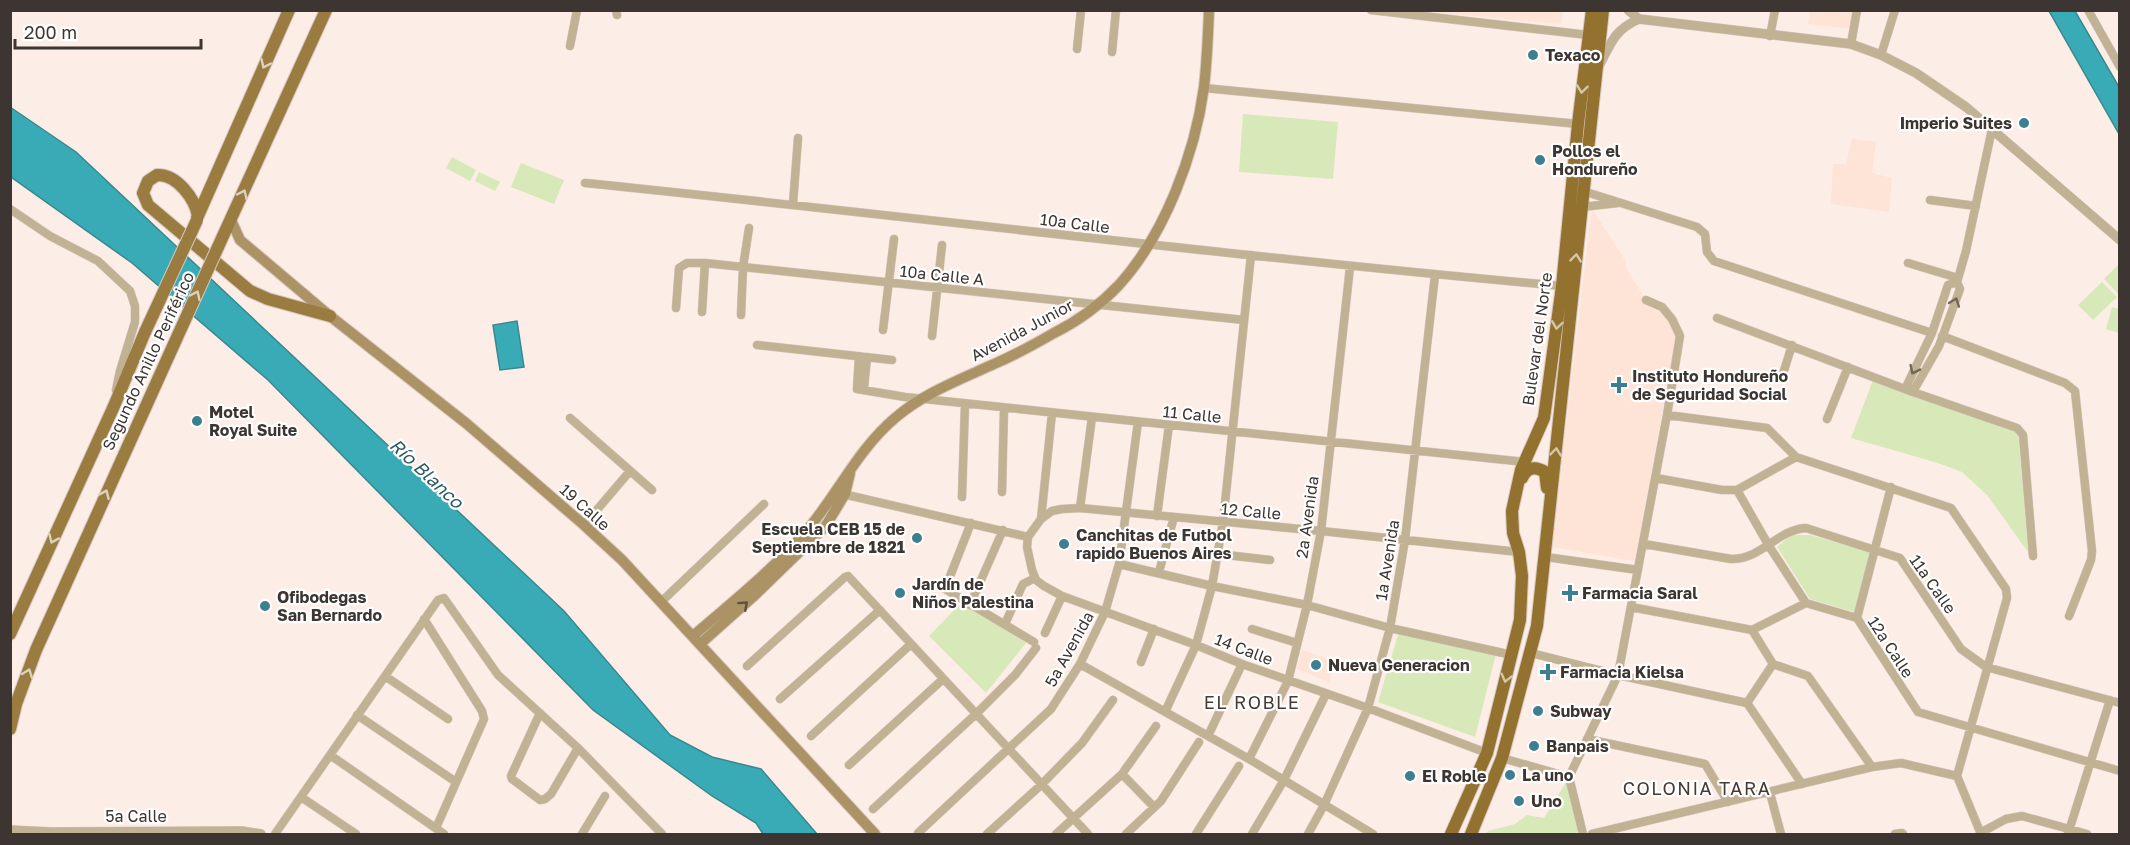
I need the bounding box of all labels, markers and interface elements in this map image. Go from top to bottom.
scale bar [15,12,201,50]
text: 200 m [24,21,77,43]
place label: Texaco [1545,45,1601,65]
marker: Texaco [1526,48,1540,62]
one-way arrow [260,57,272,68]
one-way arrow [1576,85,1588,94]
place label: Imperio Suites [1900,113,2012,133]
marker: Imperio Suites [2017,116,2031,130]
place label: Pollos el Hondureño [1552,141,1638,179]
marker: Pollos el Hondureño [1533,153,1547,167]
one-way arrow [235,190,247,201]
street label: 10a Calle [1039,209,1111,237]
one-way arrow [1569,253,1582,262]
street label: 10a Calle A [899,261,985,289]
street label: Segundo Anillo Periférico [98,269,198,453]
street label: Bulevar del Norte [1518,271,1556,407]
one-way arrow [189,291,201,302]
street label: Avenida Junior [967,295,1077,365]
one-way arrow [1947,298,1960,308]
one-way arrow [1551,320,1563,330]
one-way arrow [1910,363,1922,374]
place label: Instituto Hondureño de Seguridad Social [1632,366,1789,404]
marker: Instituto Hondureño de Seguridad Social [1610,376,1628,394]
street label: 11 Calle [1162,401,1222,427]
place label: Motel Royal Suite [209,402,297,440]
marker: Motel Royal Suite [190,414,204,428]
water label: Río Blanco [386,434,469,513]
one-way arrow [1549,447,1562,456]
street label: 2a Avenida [1291,475,1323,559]
street label: 19 Calle [556,479,614,535]
one-way arrow [97,489,109,500]
street label: 12 Calle [1220,498,1282,524]
street label: 1a Avenida [1371,518,1403,602]
place label: Escuela CEB 15 de Septiembre de 1821 [752,519,905,557]
place label: Canchitas de Futbol rapido Buenos Aires [1076,525,1232,563]
marker: Escuela CEB 15 de Septiembre de 1821 [910,531,924,545]
one-way arrow [48,533,60,544]
marker: Canchitas de Futbol rapido Buenos Aires [1057,537,1071,551]
street label: 11a Calle [1905,550,1961,618]
place label: Jardín de Niños Palestina [912,574,1034,612]
place label: Farmacia Saral [1582,583,1698,603]
marker: Jardín de Niños Palestina [893,586,907,600]
marker: Farmacia Saral [1563,586,1577,600]
place label: Ofibodegas San Bernardo [277,587,382,625]
marker: Ofibodegas San Bernardo [258,599,272,613]
one-way arrow [737,601,747,612]
street label: 5a Avenida [1040,608,1098,690]
street label: 12a Calle [1864,612,1918,682]
street label: 14 Calle [1212,629,1276,669]
place label: Nueva Generacion [1328,655,1470,675]
marker: Nueva Generacion [1309,658,1323,672]
place label: Farmacia Kielsa [1560,662,1684,682]
marker: Farmacia Kielsa [1541,665,1555,679]
one-way arrow [20,668,33,679]
one-way arrow [1501,673,1514,683]
district label: EL ROBLE [1204,691,1300,713]
place label: Subway [1550,701,1612,721]
marker: Subway [1531,704,1545,718]
place label: Banpais [1546,736,1609,756]
marker: Banpais [1527,739,1541,753]
place label: La uno [1522,765,1574,785]
place label: El Roble [1422,766,1486,786]
marker: La uno [1503,768,1517,782]
marker: El Roble [1403,769,1417,783]
district label: COLONIA TARA [1623,777,1771,799]
place label: Uno [1531,791,1562,811]
marker: Uno [1512,794,1526,808]
street label: 5a Calle [105,806,167,826]

